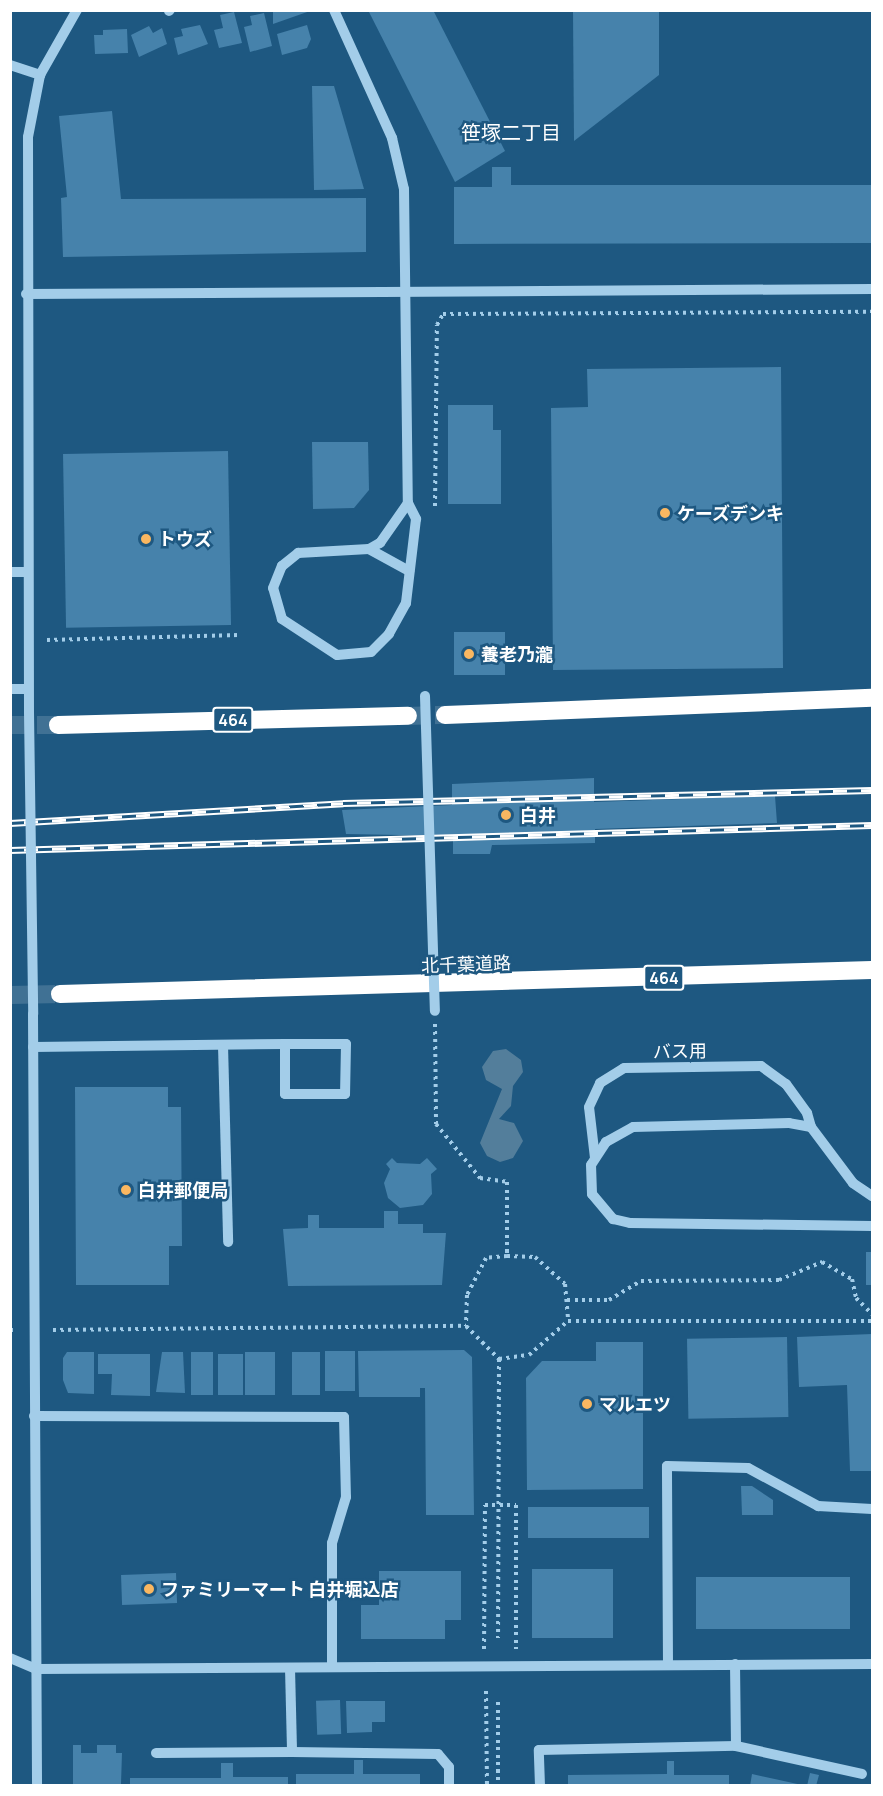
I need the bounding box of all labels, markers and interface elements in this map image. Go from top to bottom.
district label: 笹塚二丁目 [461,120,561,144]
place label: ケーズデンキ [677,502,785,524]
marker: ケーズデンキ [658,506,672,520]
place label: トウズ [158,528,212,550]
marker: トウズ [139,532,153,546]
place label: 養老乃瀧 [481,643,553,665]
marker: 養老乃瀧 [462,647,476,661]
road number: 464 [212,707,254,733]
place label: 白井 [520,804,556,826]
marker: 白井 [497,806,515,824]
street label: 北千葉道路 [421,952,511,976]
road number: 464 [643,965,685,991]
street label: バス用 [653,1040,707,1062]
place label: 白井郵便局 [138,1179,228,1201]
marker: 白井郵便局 [119,1183,133,1197]
place label: マルエツ [599,1393,671,1415]
marker: マルエツ [580,1397,594,1411]
place label: ファミリーマート 白井堀込店 [161,1578,399,1600]
marker: ファミリーマート 白井堀込店 [142,1582,156,1596]

